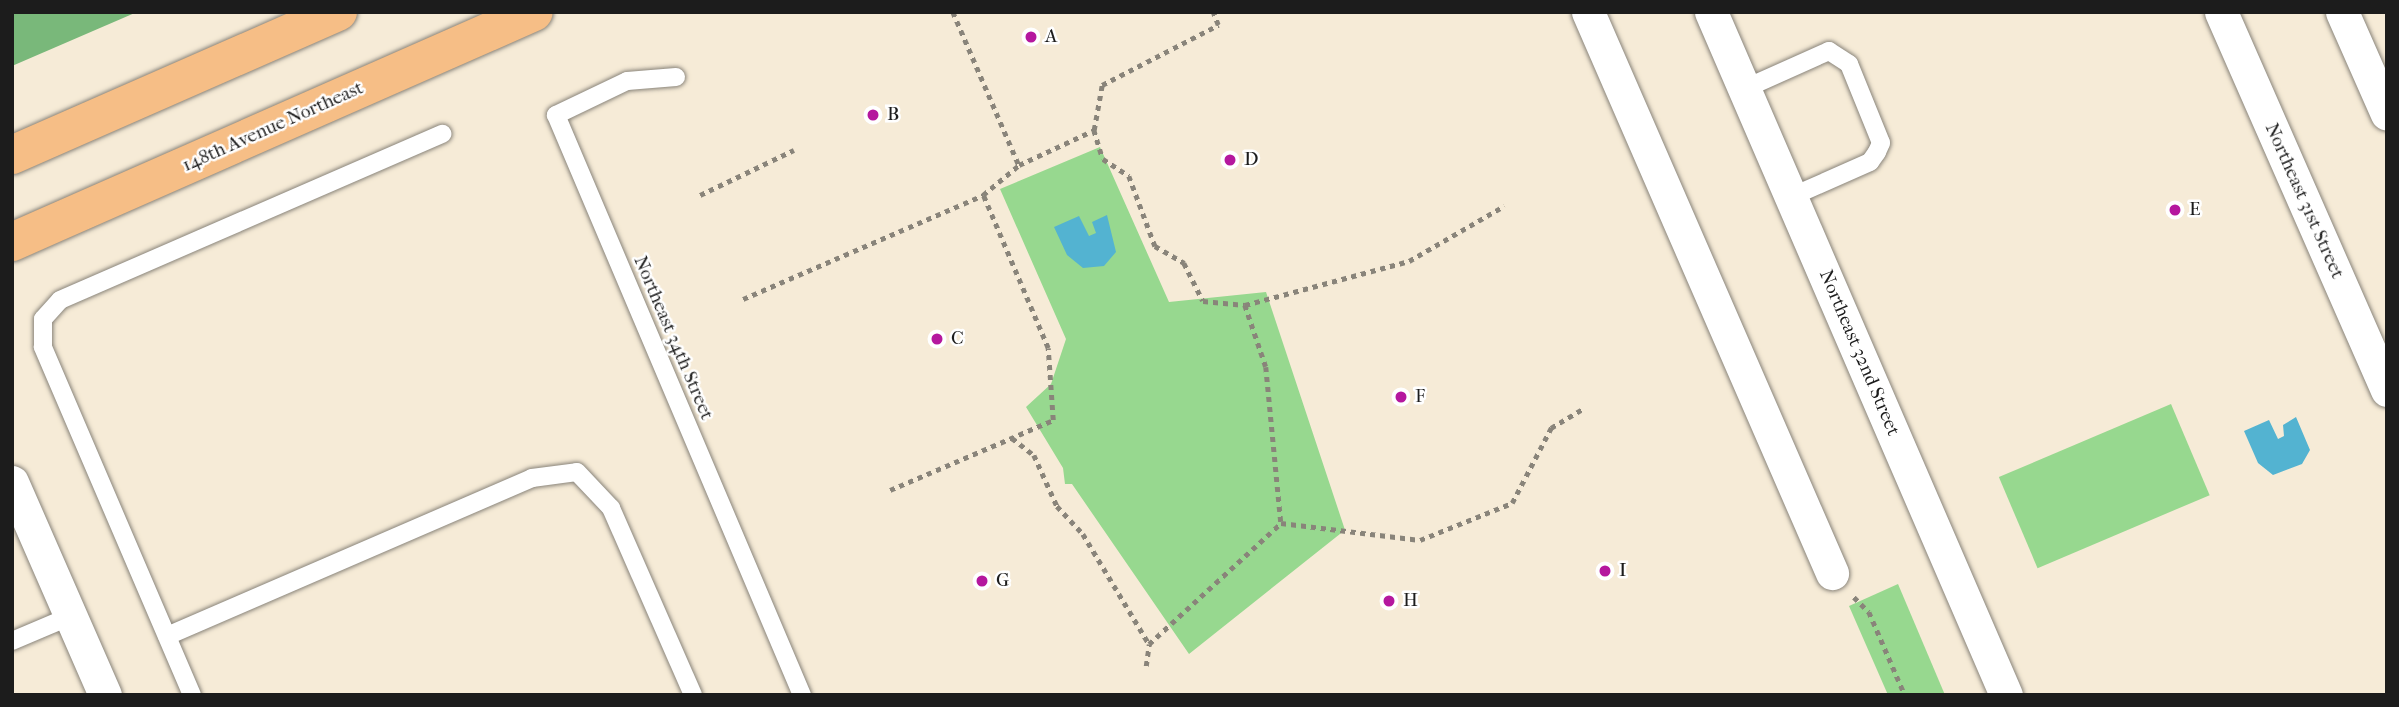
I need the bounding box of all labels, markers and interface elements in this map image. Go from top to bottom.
place label: A [1045,26,1057,48]
marker: A [1023,29,1039,45]
street label: 148th Avenue Northeast [179,77,367,177]
place label: B [887,104,899,126]
marker: B [865,107,881,123]
street label: Northeast 31st Street [2259,120,2349,282]
place label: D [1244,149,1259,171]
marker: D [1222,152,1238,168]
place label: E [2189,199,2201,221]
marker: E [2167,202,2183,218]
street label: Northeast 34th Street [628,253,718,423]
street label: Northeast 32nd Street [1814,267,1904,439]
place label: C [951,328,964,350]
marker: C [929,331,945,347]
place label: F [1415,386,1425,408]
marker: F [1393,389,1409,405]
place label: I [1619,560,1626,582]
marker: I [1597,563,1613,579]
place label: G [996,570,1009,592]
marker: G [974,573,990,589]
place label: H [1403,590,1418,612]
marker: H [1381,593,1397,609]

